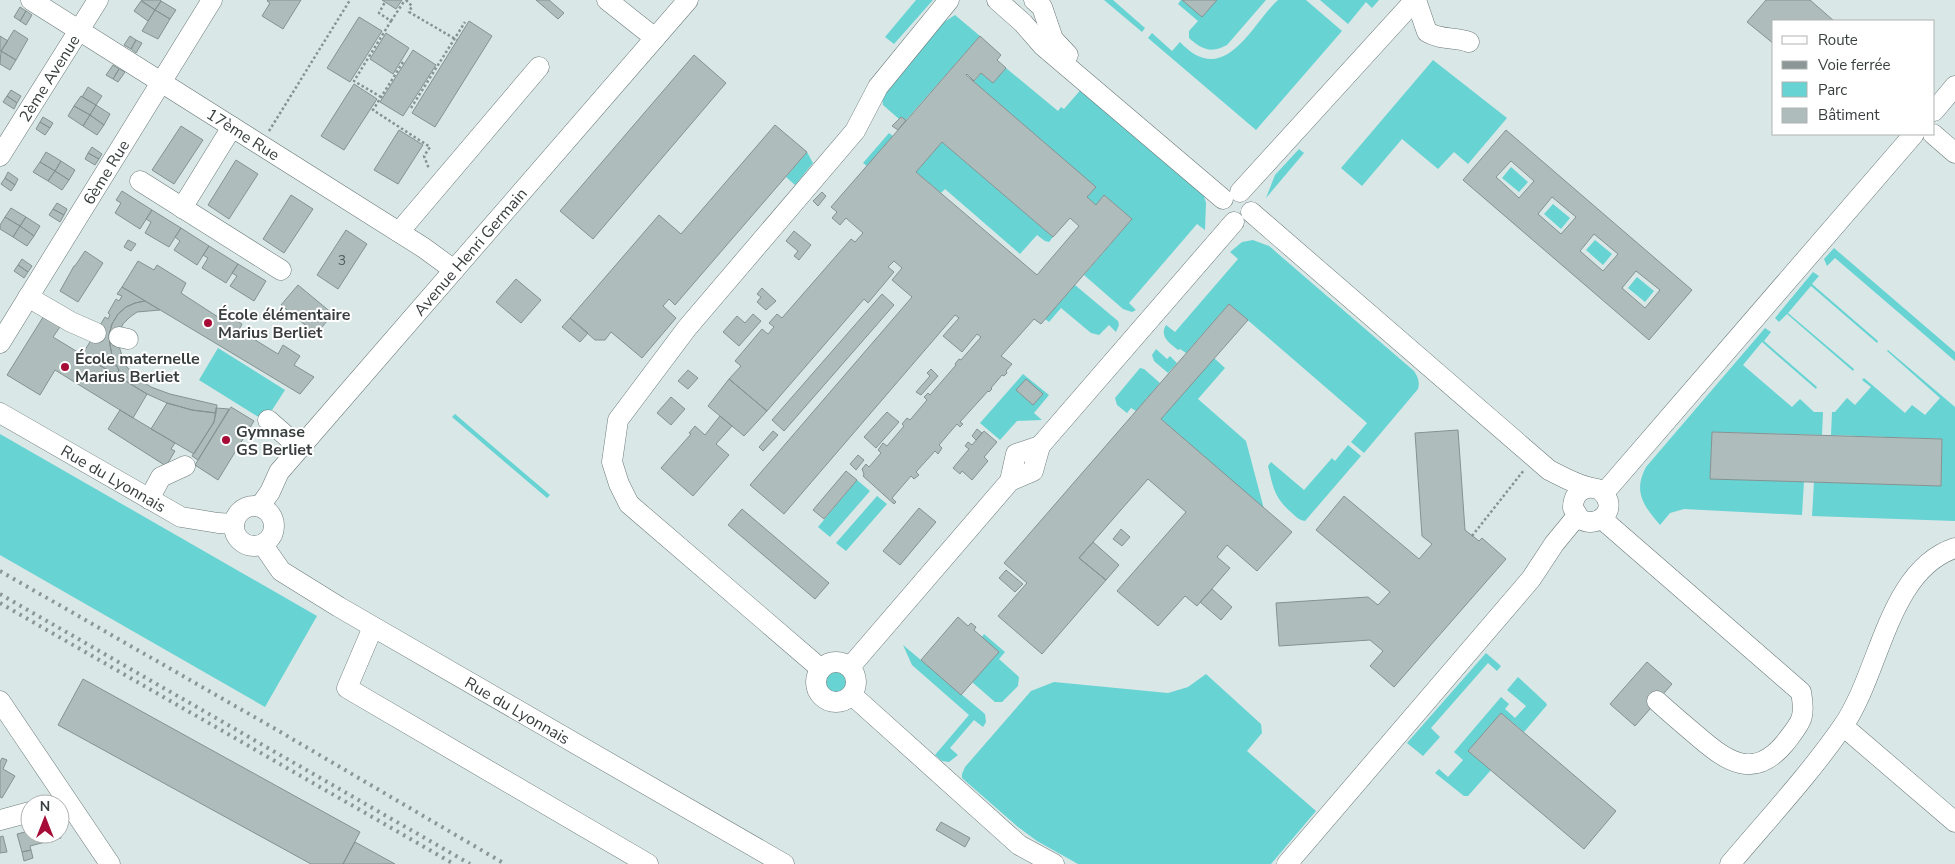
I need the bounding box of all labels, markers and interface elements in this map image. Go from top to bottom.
legend [1772,20,1935,135]
text: Route [1818,30,1858,50]
street label: 2ème Avenue [14,31,85,126]
text: Voie ferrée [1817,55,1890,75]
text: Parc [1818,80,1847,100]
street label: 17ème Rue [202,104,283,166]
text: Bâtiment [1818,105,1880,125]
street label: 6ème Rue [78,136,135,209]
street label: Avenue Henri Germain [409,183,533,321]
house number: 3 [338,251,346,270]
place label: École élémentaire Marius Berliet [218,304,351,344]
marker: École élémentaire Marius Berliet [202,317,214,329]
place label: École maternelle Marius Berliet [75,348,200,388]
marker: École maternelle Marius Berliet [59,361,71,373]
place label: Gymnase GS Berliet [236,421,313,461]
marker: Gymnase GS Berliet [220,434,232,446]
street label: Rue du Lyonnais [56,440,170,518]
street label: Rue du Lyonnais [460,672,574,750]
north arrow [20,794,70,844]
text: N [40,797,50,816]

